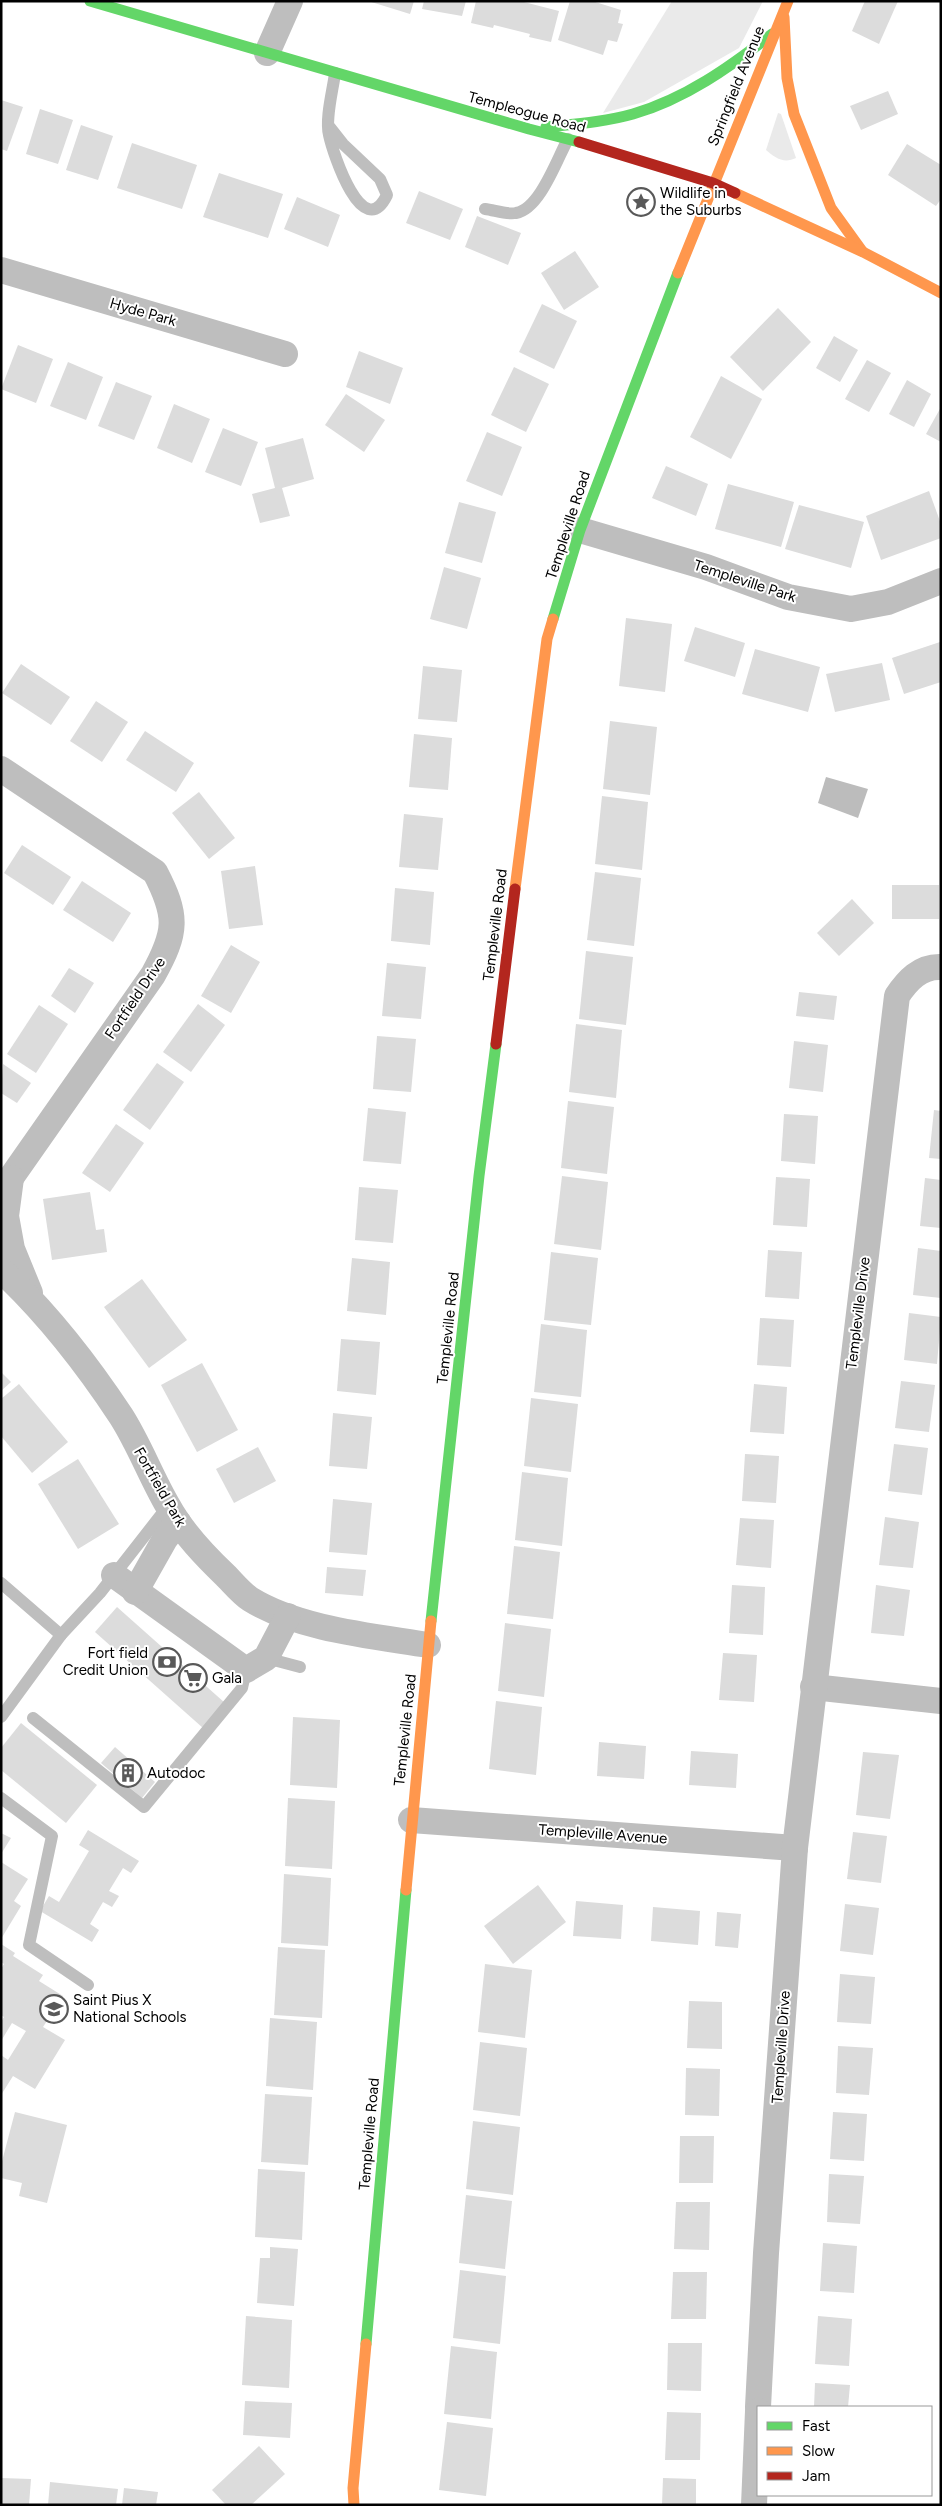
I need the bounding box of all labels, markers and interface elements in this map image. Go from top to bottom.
street label: Springfield Avenue [704,24,768,148]
street label: Templeogue Road [466,88,588,136]
place label: Wildlife in the Suburbs [660,184,742,219]
place icon: Wildlife in the Suburbs [626,187,656,217]
street label: Hyde Park [108,294,179,330]
street label: Templeville Road [542,469,594,581]
street label: Templeville Park [691,556,799,606]
street label: Templeville Road [479,868,511,982]
street label: Fortfield Drive [101,954,169,1042]
street label: Templeville Drive [842,1256,874,1370]
street label: Templeville Road [433,1271,463,1385]
street label: Fortfield Park [130,1444,190,1531]
place label: Fort field Credit Union [63,1644,148,1679]
bank icon: Fort field Credit Union [152,1647,182,1677]
supermarket icon: Gala [178,1663,208,1693]
place label: Gala [212,1669,242,1687]
street label: Templeville Road [390,1673,420,1787]
building icon: Autodoc [113,1758,143,1788]
place label: Autodoc [147,1764,205,1782]
street label: Templeville Avenue [538,1821,668,1847]
street label: Templeville Drive [768,1990,794,2104]
place label: Saint Pius X National Schools [73,1991,187,2026]
school or university icon: Saint Pius X National Schools [39,1994,69,2024]
street label: Templeville Road [355,2077,383,2191]
legend [757,2406,932,2496]
text: Fast [802,2417,831,2435]
text: Slow [802,2442,835,2460]
text: Jam [802,2467,830,2485]

